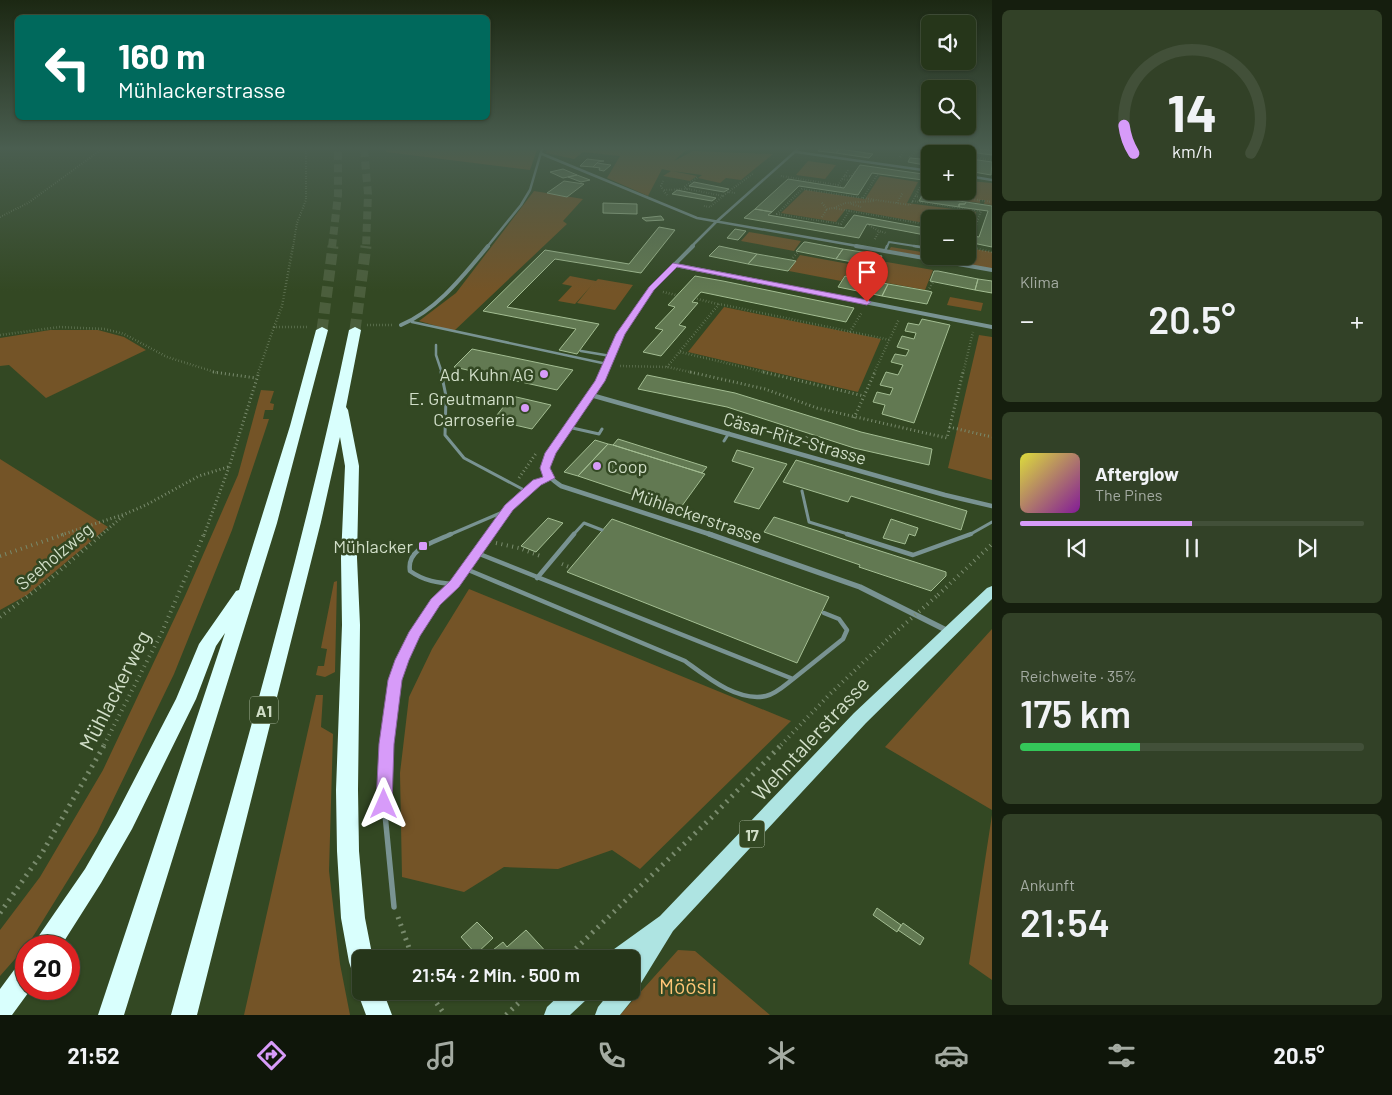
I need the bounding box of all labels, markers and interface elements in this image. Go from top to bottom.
map controls [921,15,976,265]
button: sound [921,15,976,70]
text: 160 m [118,34,205,76]
icon: left [35,35,100,100]
text: Mühlackerstrasse [118,76,286,102]
button: search [921,80,976,135]
text: 14 [1167,80,1217,142]
text: km/h [1172,140,1212,162]
button: + [921,145,976,200]
button: − [921,210,976,265]
pin [846,251,888,302]
icon: arrive [853,258,881,286]
text: Klima [1020,272,1059,291]
text: 20.5° [1148,296,1236,342]
text: − [1020,303,1034,337]
text: + [1350,303,1364,337]
place label: Ad. Kuhn AG [439,363,534,385]
marker: Ad. Kuhn AG [538,368,550,380]
place label: E. Greutmann Carroserie [409,387,515,430]
marker: E. Greutmann Carroserie [519,402,531,414]
street label: Cäsar-Ritz-Strasse [721,407,869,469]
place label: Coop [607,455,647,477]
marker: Coop [591,460,603,472]
text: Afterglow [1095,462,1179,485]
street label: Mühlackerstrasse [629,482,765,548]
text: The Pines [1095,485,1163,504]
street label: Seeholzweg [11,518,97,594]
icon: previous [1063,534,1091,562]
icon: pause [1178,534,1206,562]
icon: next [1293,534,1321,562]
place label: Mühlacker [333,535,413,557]
marker: Mühlacker [417,540,429,552]
street label: Mühlackerweg [73,626,155,754]
text: Reichweite · 35% [1020,666,1137,685]
street label: Wehntalerstrasse [746,671,874,805]
text: 175 km [1020,690,1131,736]
road number: A1 [250,696,278,724]
position arrow [357,777,409,829]
road number: 17 [740,821,764,848]
text: Ankunft [1020,875,1075,894]
text: 21:54 [1020,899,1110,945]
speed limit sign: 20 [15,935,80,1000]
text: 21:54 · 2 Min. · 500 m [412,963,580,986]
park label: Möösli [659,973,717,998]
icon: directions [254,1038,289,1073]
icon: music [424,1038,459,1073]
icon: phone [594,1038,629,1073]
icon: climate [764,1038,799,1073]
icon: car [934,1038,969,1073]
icon: filters [1104,1038,1139,1073]
text: 21:52 [67,1042,120,1068]
text: 20.5° [1274,1042,1325,1068]

